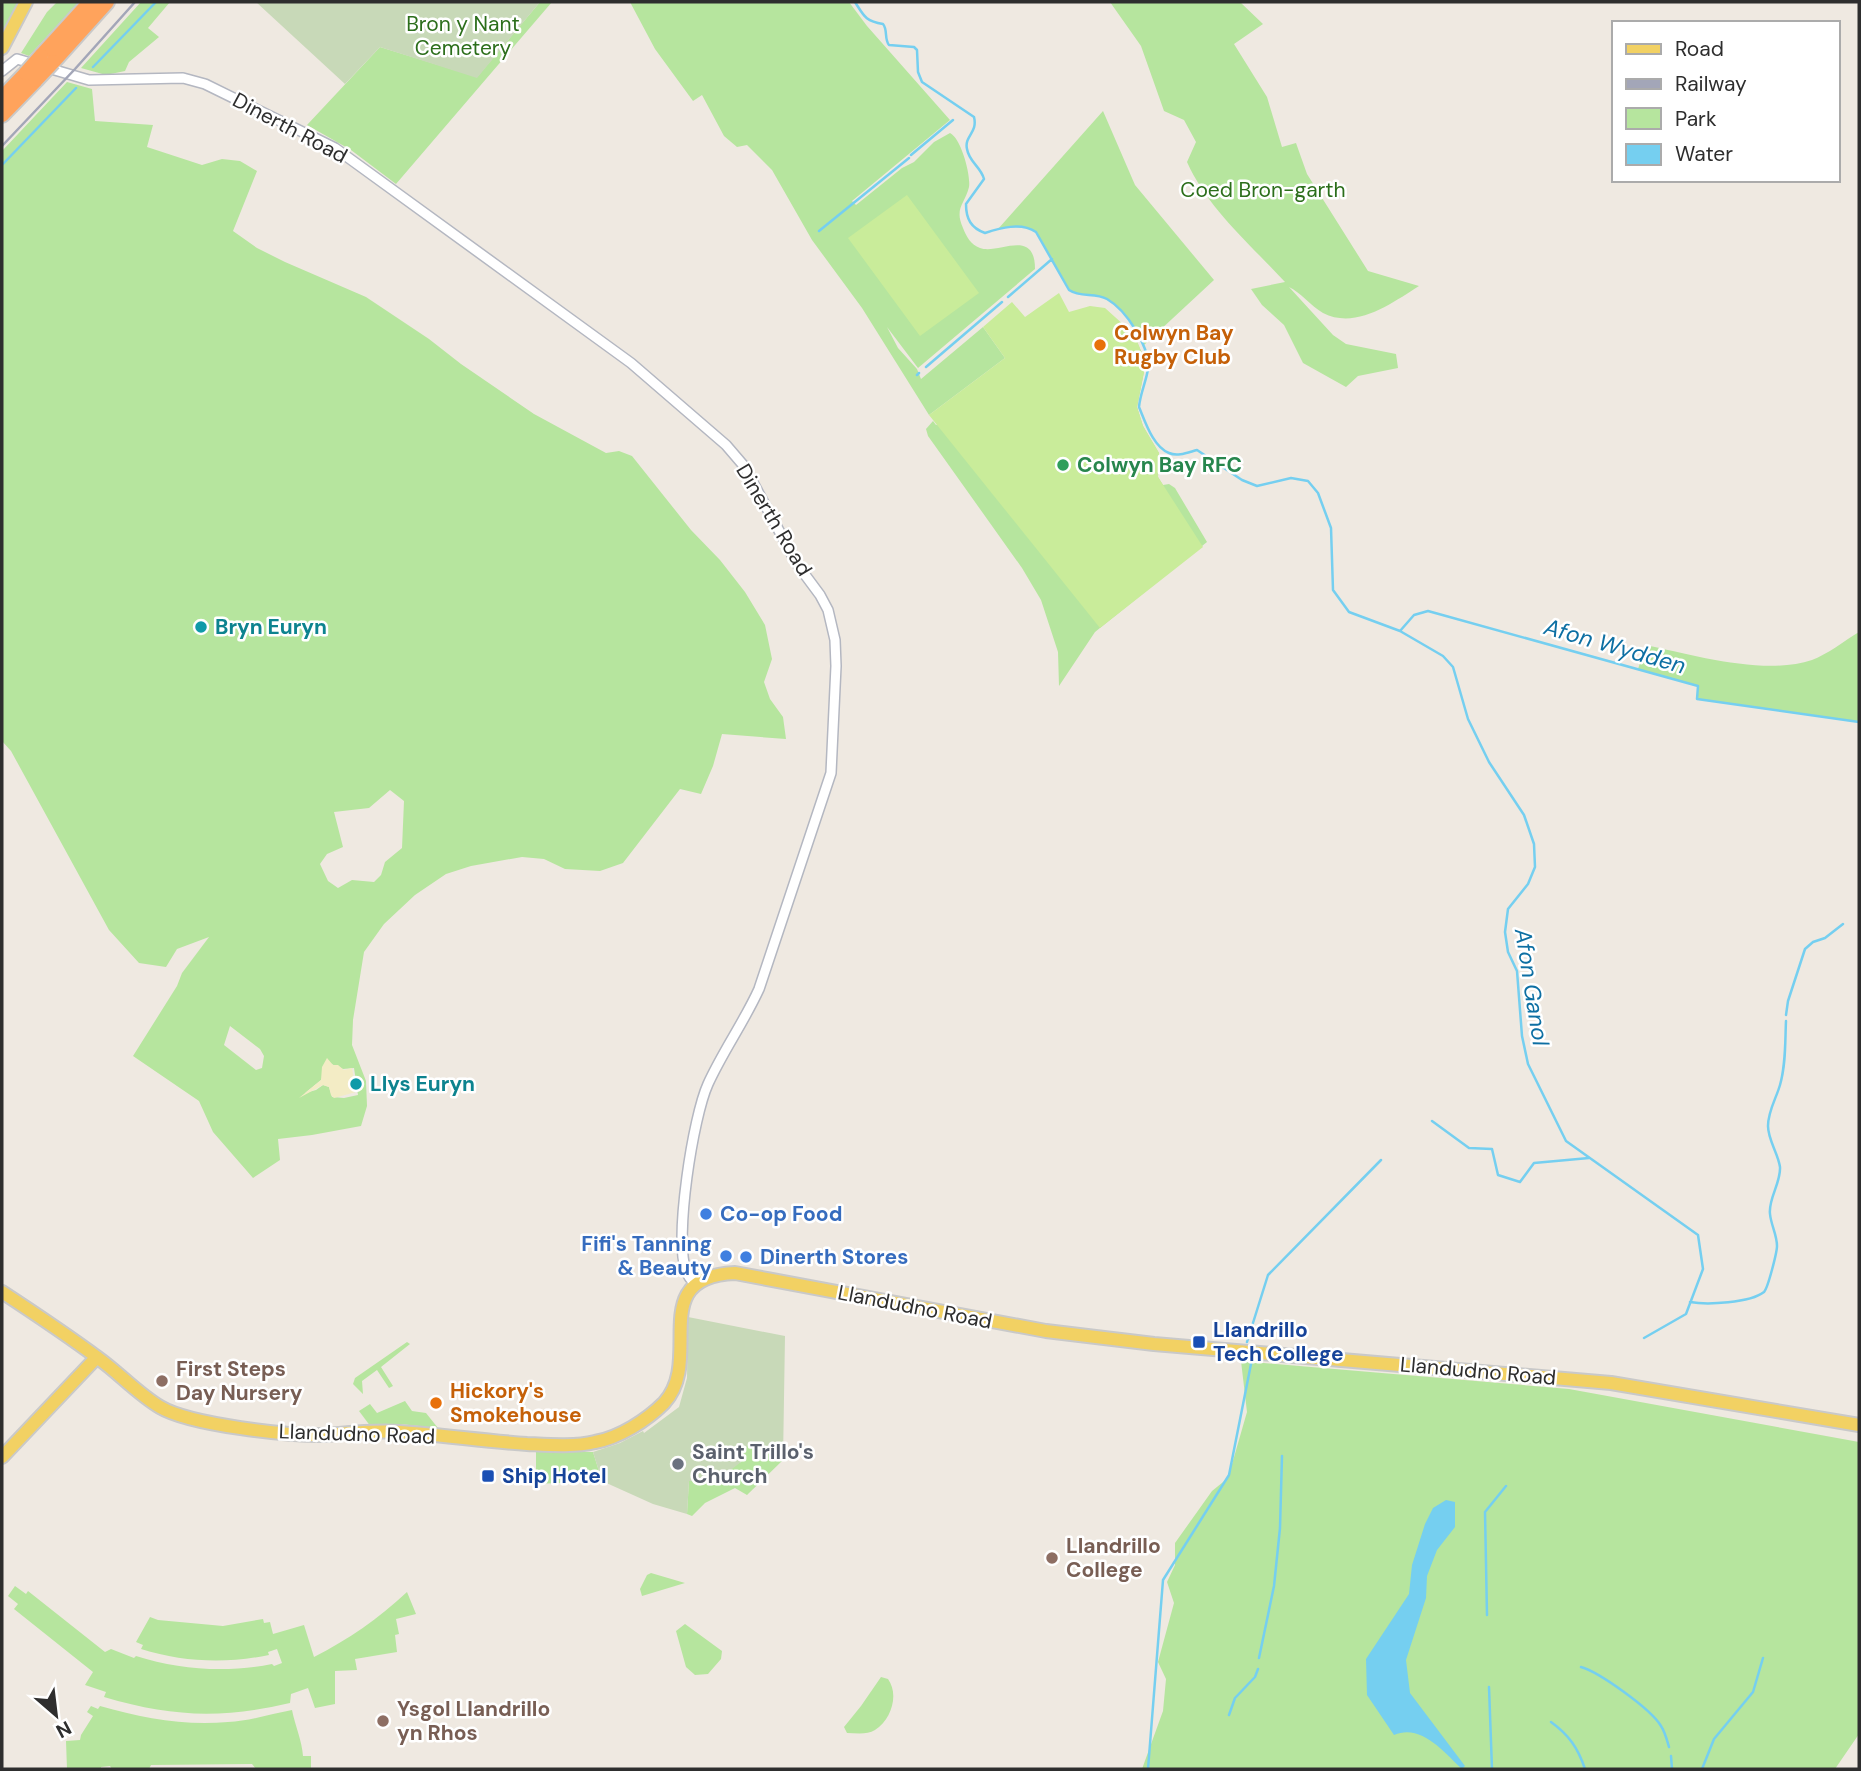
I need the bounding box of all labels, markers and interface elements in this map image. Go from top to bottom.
park label: Bron y Nant Cemetery [406,10,520,62]
legend [1612,21,1840,182]
text: Road [1675,35,1724,63]
text: Railway [1675,70,1747,98]
street label: Dinerth Road [228,86,352,170]
text: Park [1675,105,1717,133]
text: Water [1675,140,1733,168]
park label: Coed Bron-garth [1180,176,1346,204]
place label: Colwyn Bay Rugby Club [1114,319,1234,371]
marker: Colwyn Bay Rugby Club [1092,337,1108,353]
place label: Colwyn Bay RFC [1077,451,1242,479]
marker: Colwyn Bay RFC [1055,457,1071,473]
street label: Dinerth Road [730,459,818,581]
water label: Afon Wydden [1540,611,1689,681]
place label: Bryn Euryn [215,613,327,641]
marker: Bryn Euryn [193,619,209,635]
water label: Afon Ganol [1508,925,1556,1049]
place label: Llys Euryn [370,1070,475,1098]
marker: Llys Euryn [348,1076,364,1092]
place label: Co-op Food [720,1200,842,1228]
marker: Co-op Food [698,1206,714,1222]
place label: Fifi's Tanning & Beauty [581,1230,712,1282]
place label: Dinerth Stores [760,1243,908,1271]
marker: Fifi's Tanning & Beauty [718,1248,734,1264]
marker: Dinerth Stores [738,1249,754,1265]
street label: Llandudno Road [835,1278,995,1336]
place label: Llandrillo Tech College [1213,1316,1344,1368]
marker: Llandrillo Tech College [1191,1334,1207,1350]
street label: Llandudno Road [1399,1350,1557,1392]
place label: First Steps Day Nursery [176,1355,303,1407]
marker: First Steps Day Nursery [154,1373,170,1389]
place label: Hickory's Smokehouse [450,1377,582,1429]
marker: Hickory's Smokehouse [428,1395,444,1411]
street label: Llandudno Road [278,1417,436,1451]
place label: Saint Trillo's Church [692,1438,814,1490]
marker: Saint Trillo's Church [670,1456,686,1472]
place label: Ship Hotel [502,1462,607,1490]
marker: Ship Hotel [480,1468,496,1484]
place label: Llandrillo College [1066,1532,1161,1584]
marker: Llandrillo College [1044,1550,1060,1566]
north arrow [21,1680,91,1750]
place label: Ysgol Llandrillo yn Rhos [397,1695,550,1747]
marker: Ysgol Llandrillo yn Rhos [375,1713,391,1729]
text: N [52,1715,76,1744]

